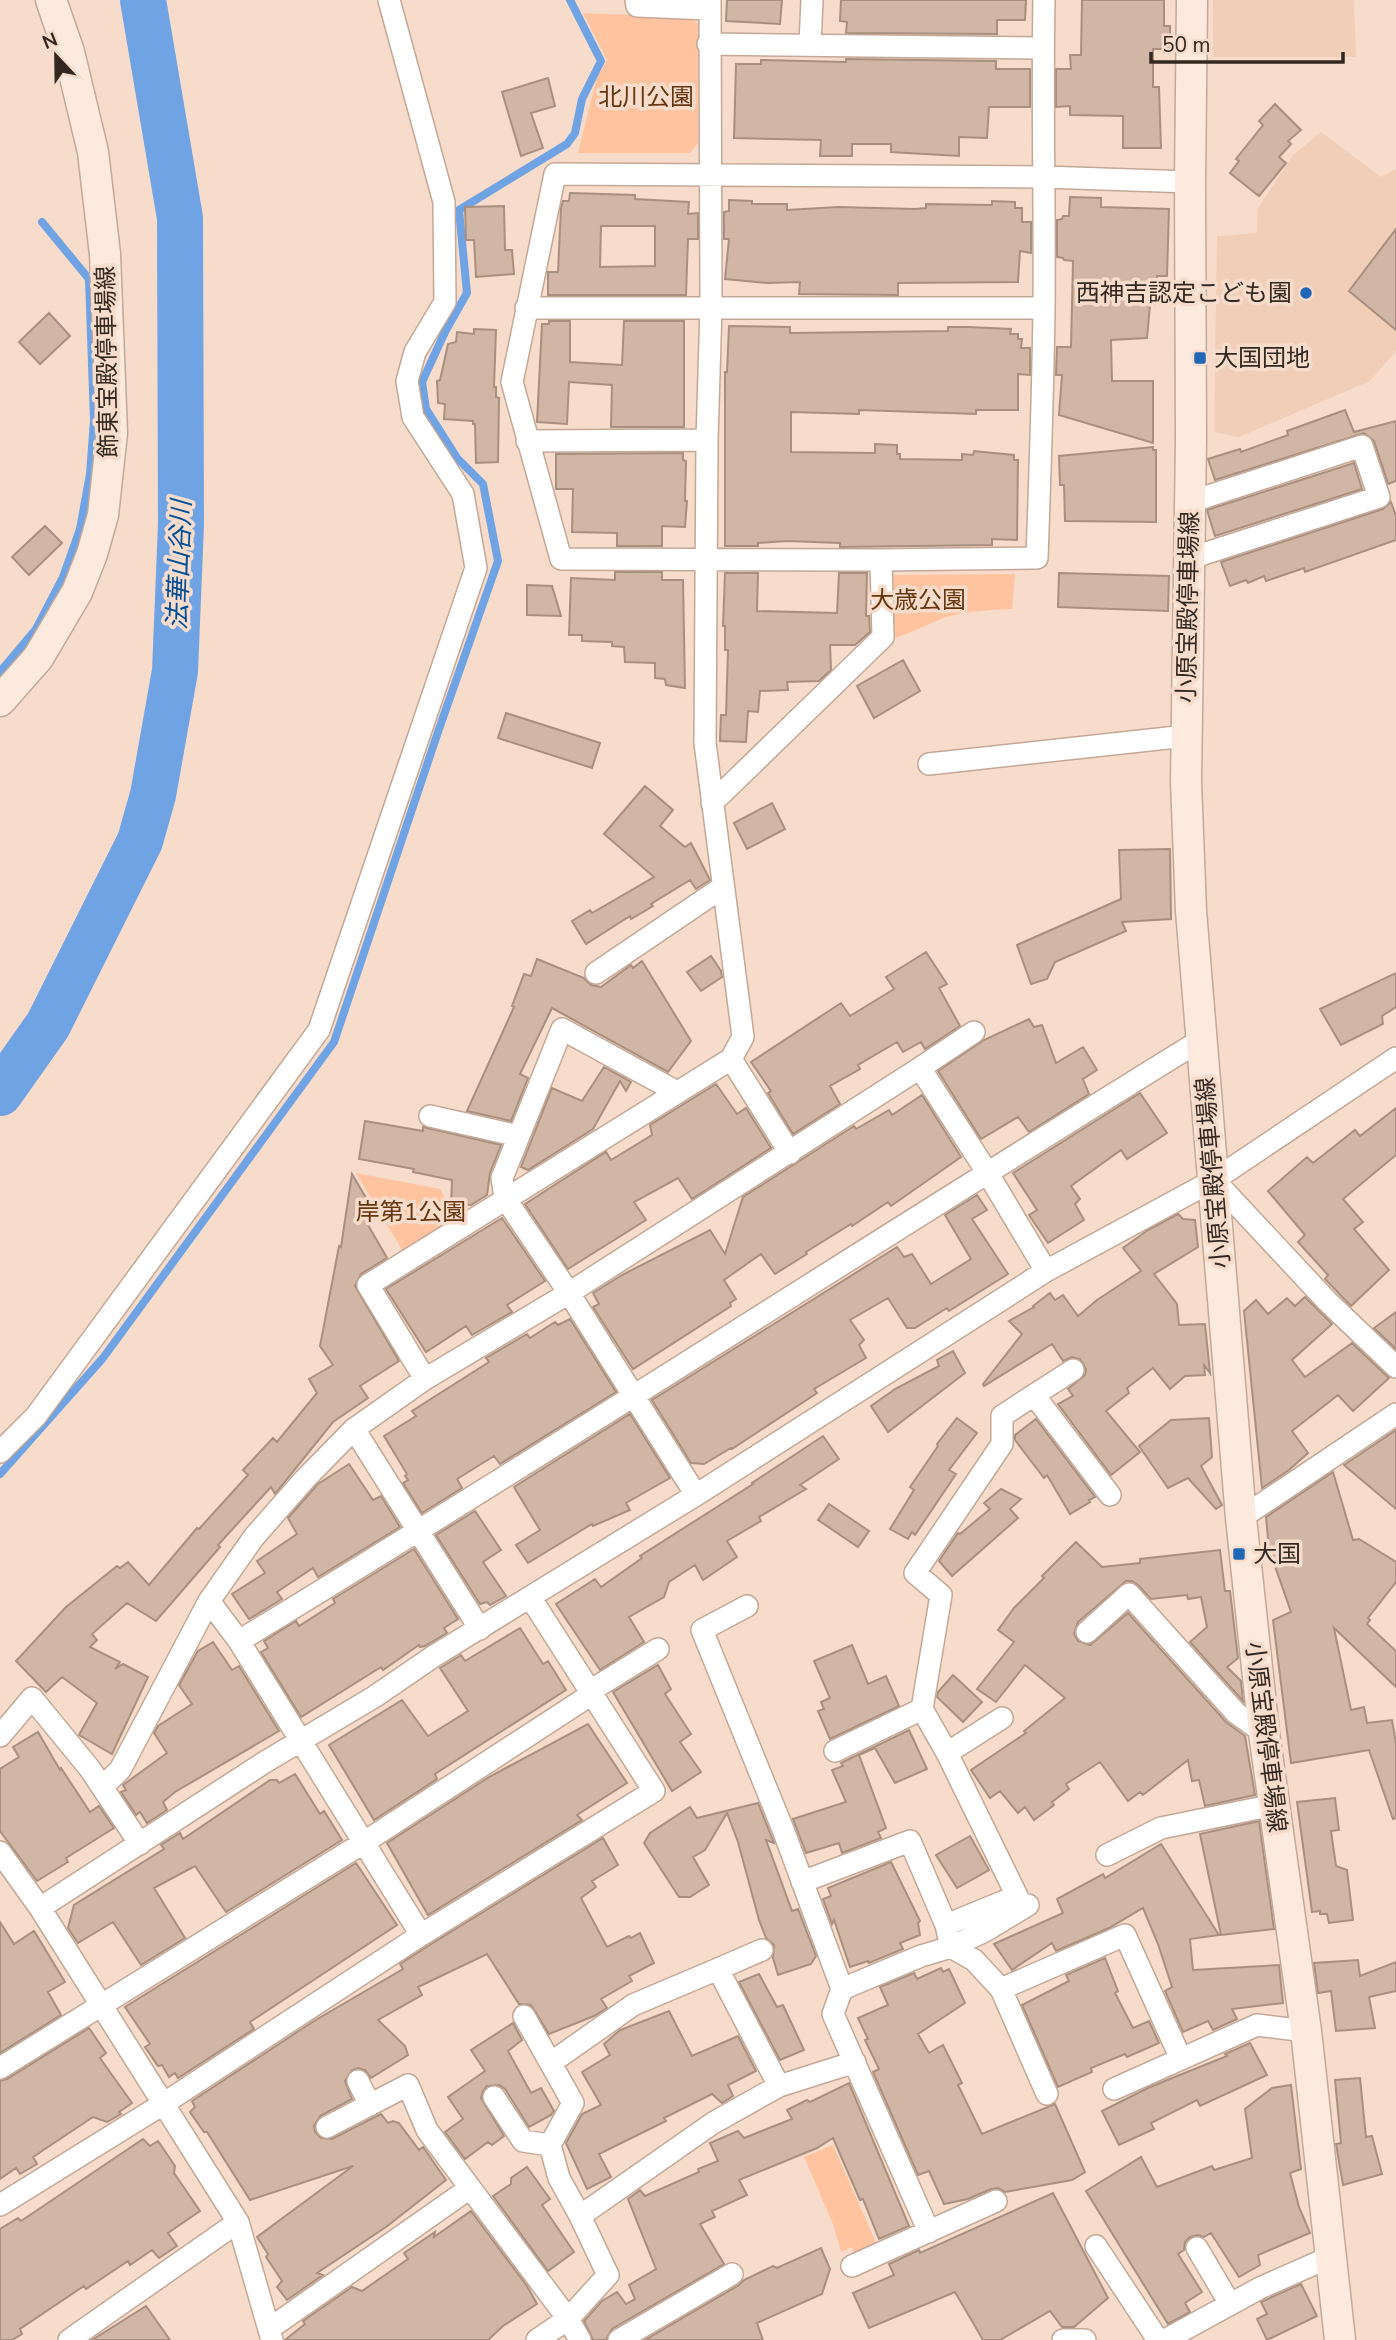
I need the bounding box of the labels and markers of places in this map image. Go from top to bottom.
place label: 西神吉認定こども園 [1076,277,1292,309]
marker: 西神吉認定こども園 [1298,285,1314,301]
place label: 大国団地 [1214,342,1310,374]
marker: 大国団地 [1192,350,1208,366]
place label: 大国 [1253,1538,1301,1570]
marker: 大国 [1231,1546,1247,1562]

